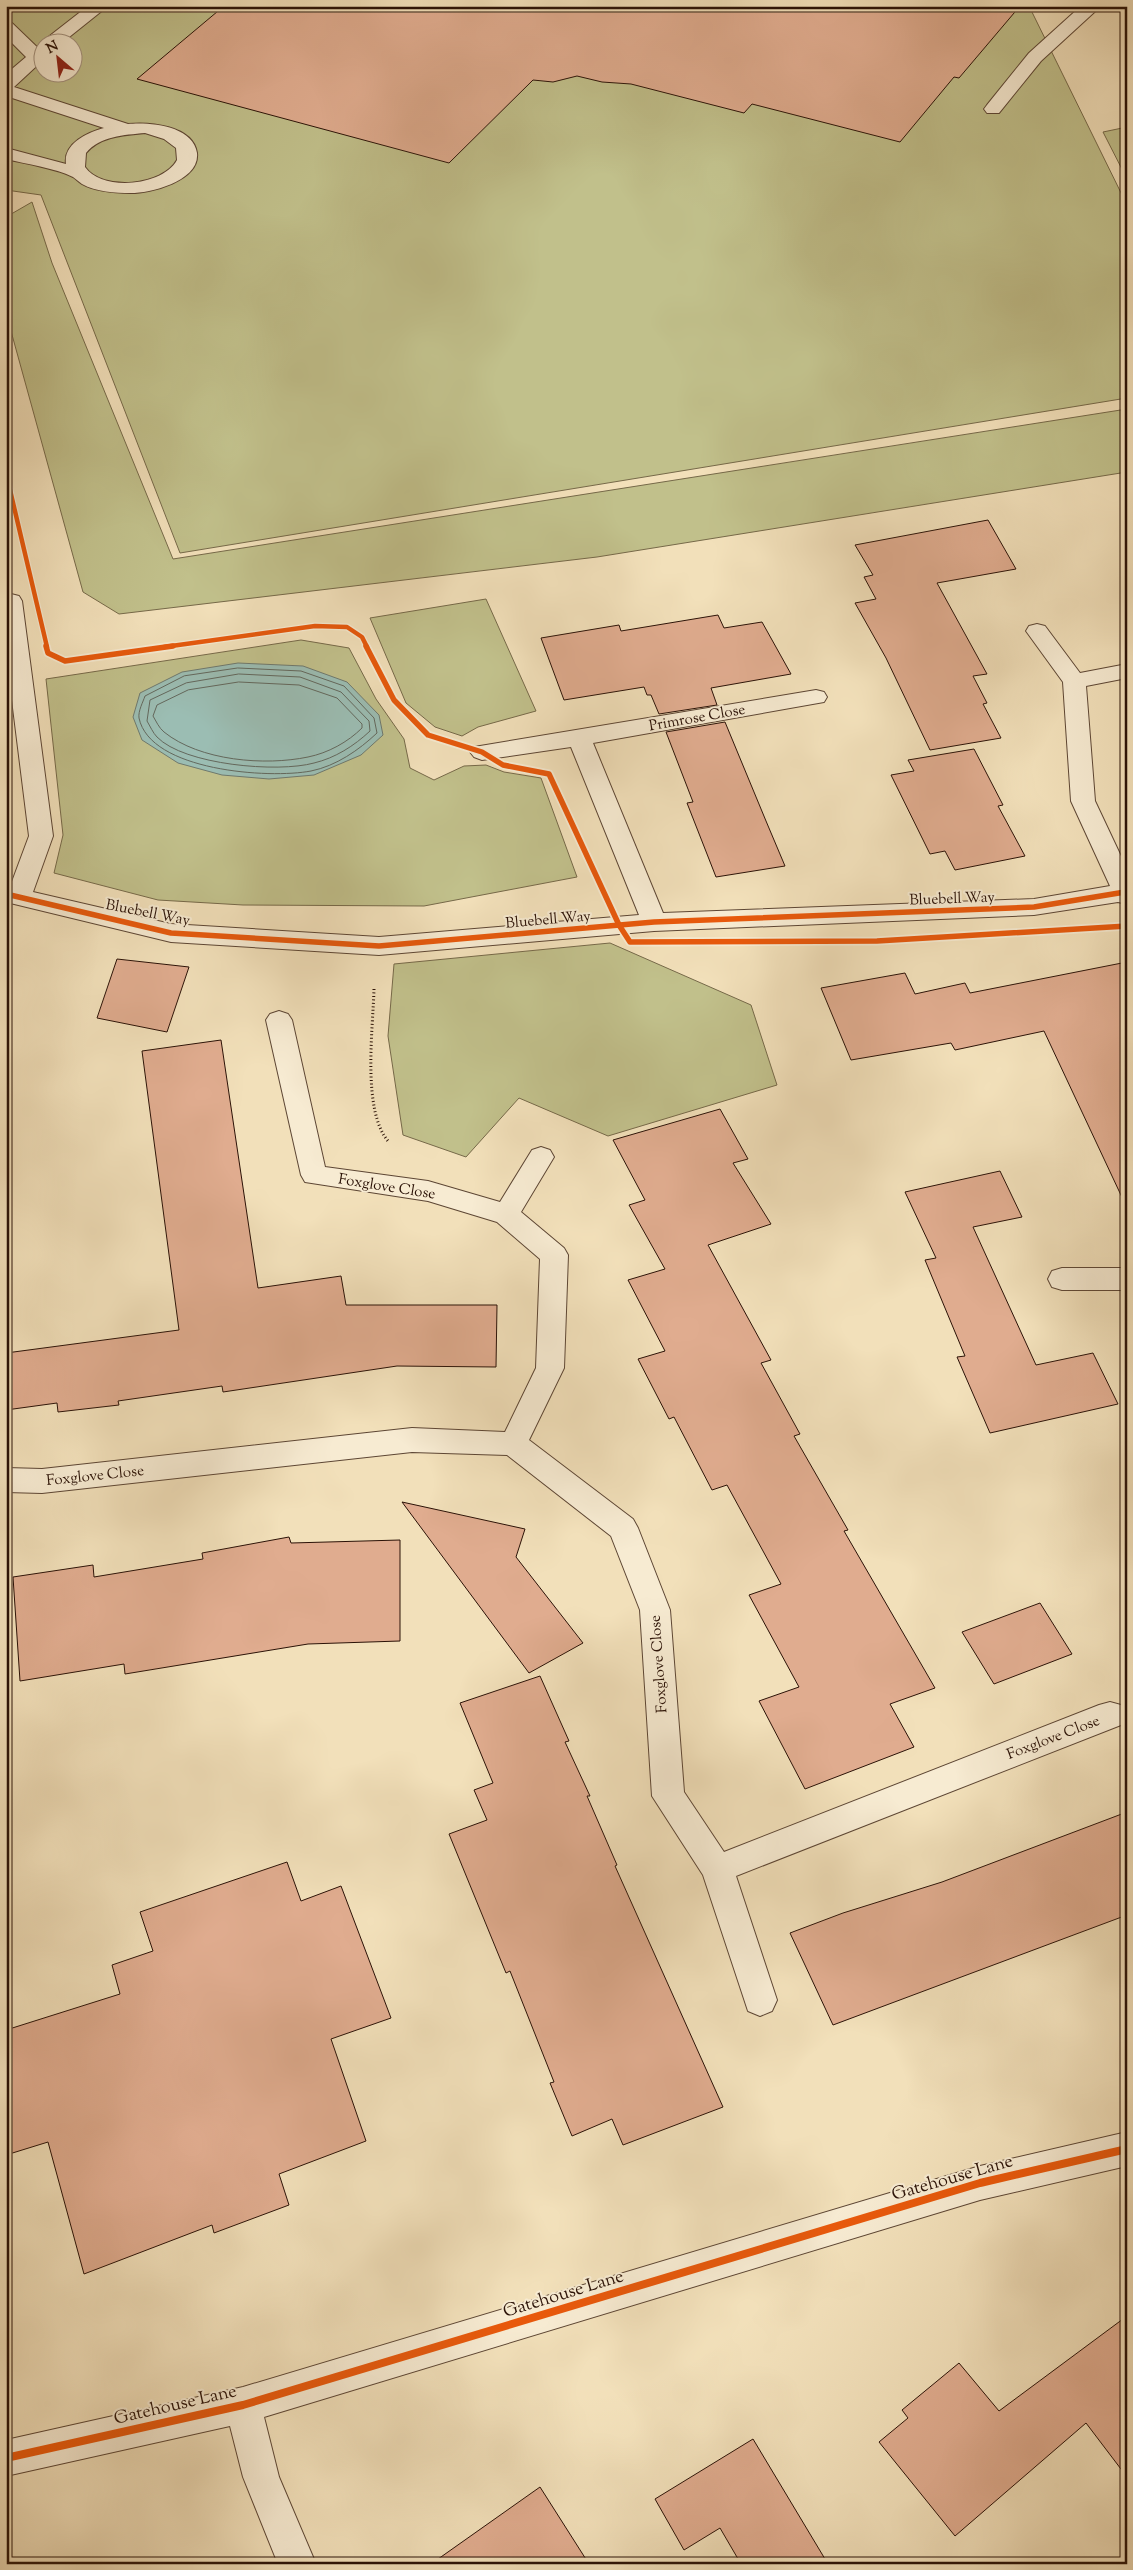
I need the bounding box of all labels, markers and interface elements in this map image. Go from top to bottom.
north arrow [32,32,82,82]
text: N [43,37,62,60]
street label: Primrose Close [647,700,747,737]
street label: Bluebell Way [909,887,996,911]
street label: Bluebell Way [104,895,192,932]
street label: Bluebell Way [505,906,592,935]
street label: Foxglove Close [337,1169,437,1206]
street label: Foxglove Close [45,1461,145,1492]
street label: Foxglove Close [646,1614,673,1714]
street label: Foxglove Close [1004,1711,1103,1766]
street label: Gatehouse Lane [889,2149,1016,2209]
street label: Gatehouse Lane [500,2264,627,2326]
street label: Gatehouse Lane [112,2379,239,2433]

